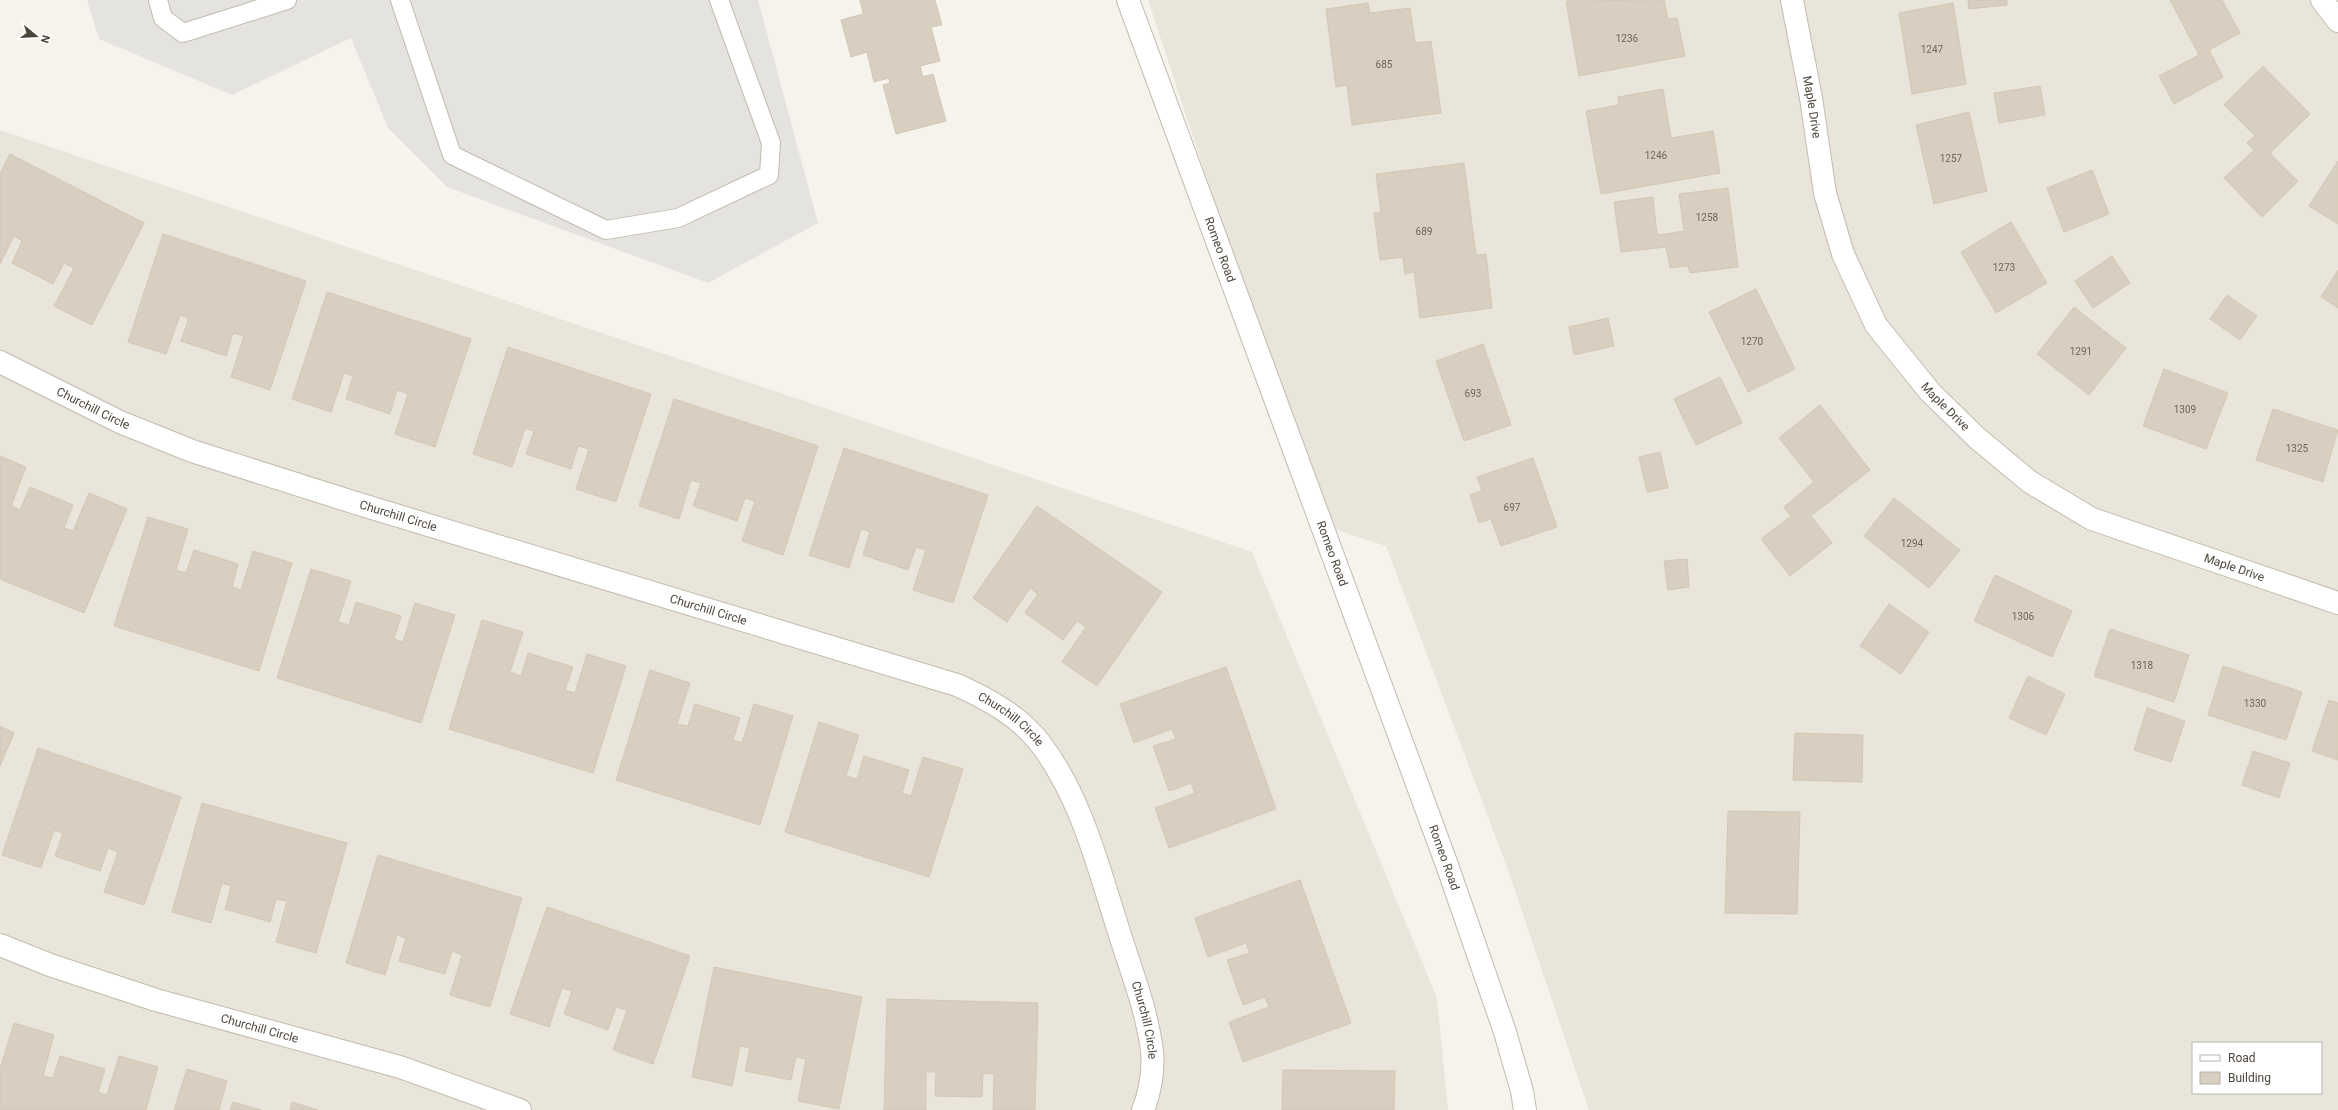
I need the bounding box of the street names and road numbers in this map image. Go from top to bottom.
street label: Maple Drive [1800,75,1824,139]
street label: Romeo Road [1202,215,1238,284]
street label: Maple Drive [1918,380,1973,434]
street label: Churchill Circle [54,384,132,432]
street label: Churchill Circle [358,498,439,534]
street label: Romeo Road [1314,519,1351,588]
street label: Maple Drive [2202,551,2266,584]
street label: Churchill Circle [668,591,749,628]
street label: Churchill Circle [976,689,1047,749]
street label: Romeo Road [1426,823,1462,892]
street label: Churchill Circle [1129,979,1160,1059]
street label: Churchill Circle [219,1011,300,1046]

